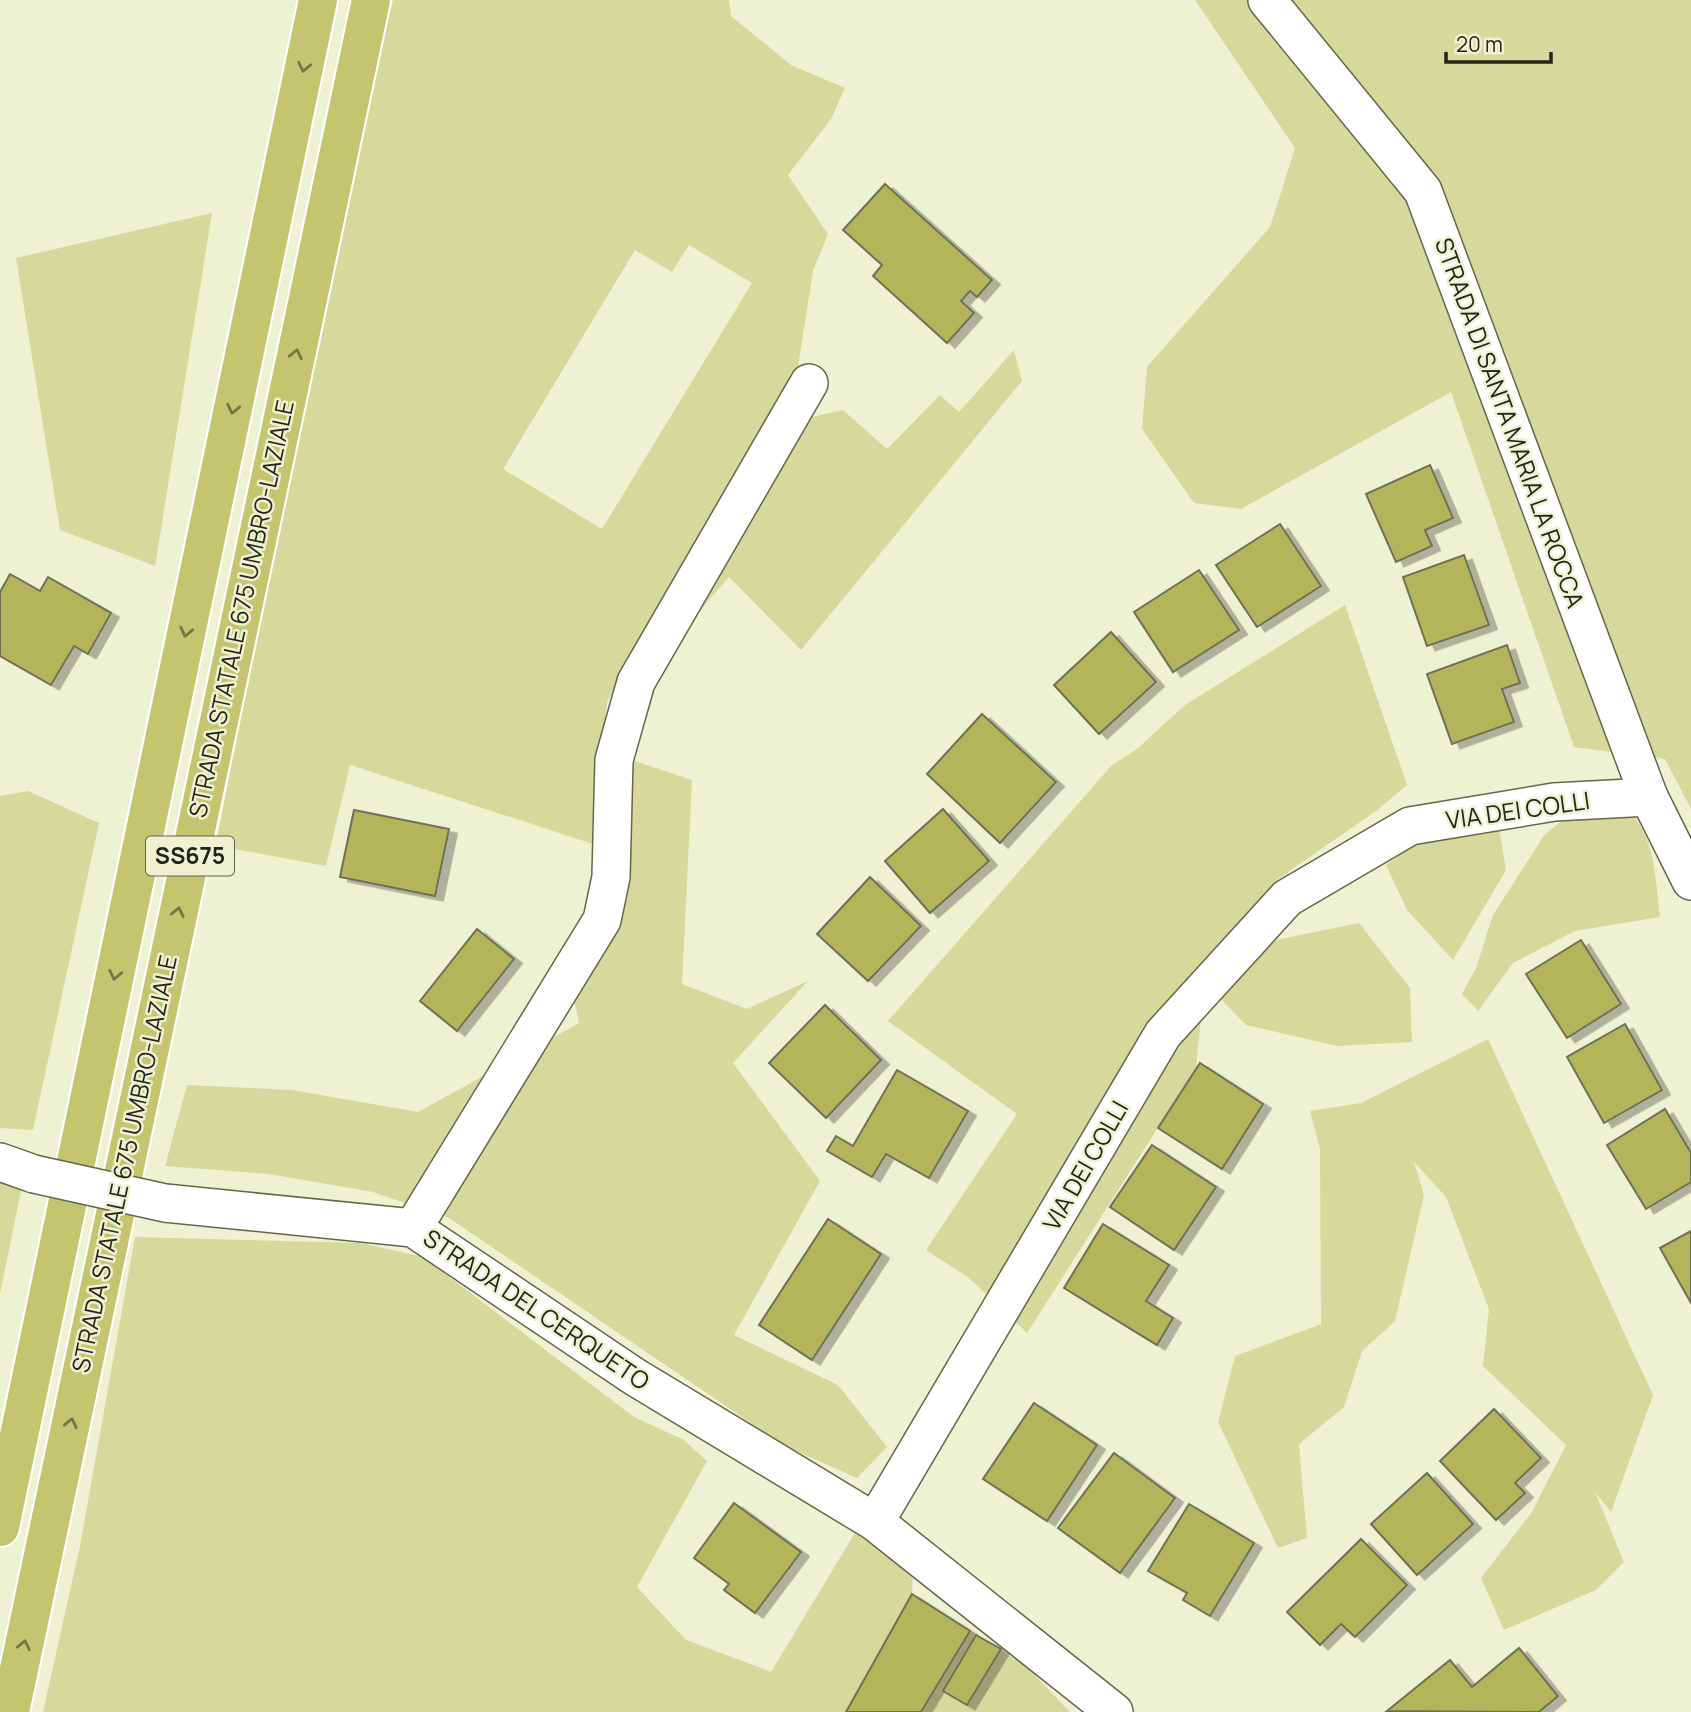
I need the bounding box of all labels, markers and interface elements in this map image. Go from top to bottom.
scale bar [1446,21,1551,65]
text: 20 m [1456,30,1503,58]
one-way arrow [297,61,312,73]
street label: STRADA DI SANTA MARIA LA ROCCA [1428,233,1593,612]
one-way arrow [288,348,302,360]
street label: STRADA STATALE 675 UMBRO-LAZIALE [180,397,301,821]
one-way arrow [226,403,241,415]
one-way arrow [180,626,195,638]
street label: VIA DEI COLLI [1444,783,1592,836]
road number: SS675 [146,836,234,876]
one-way arrow [170,906,185,918]
street label: STRADA STATALE 675 UMBRO-LAZIALE [63,952,184,1376]
one-way arrow [108,969,123,981]
street label: VIA DEI COLLI [1034,1094,1135,1236]
street label: STRADA DEL CERQUETO [417,1221,656,1397]
one-way arrow [62,1417,77,1429]
one-way arrow [15,1639,30,1651]

